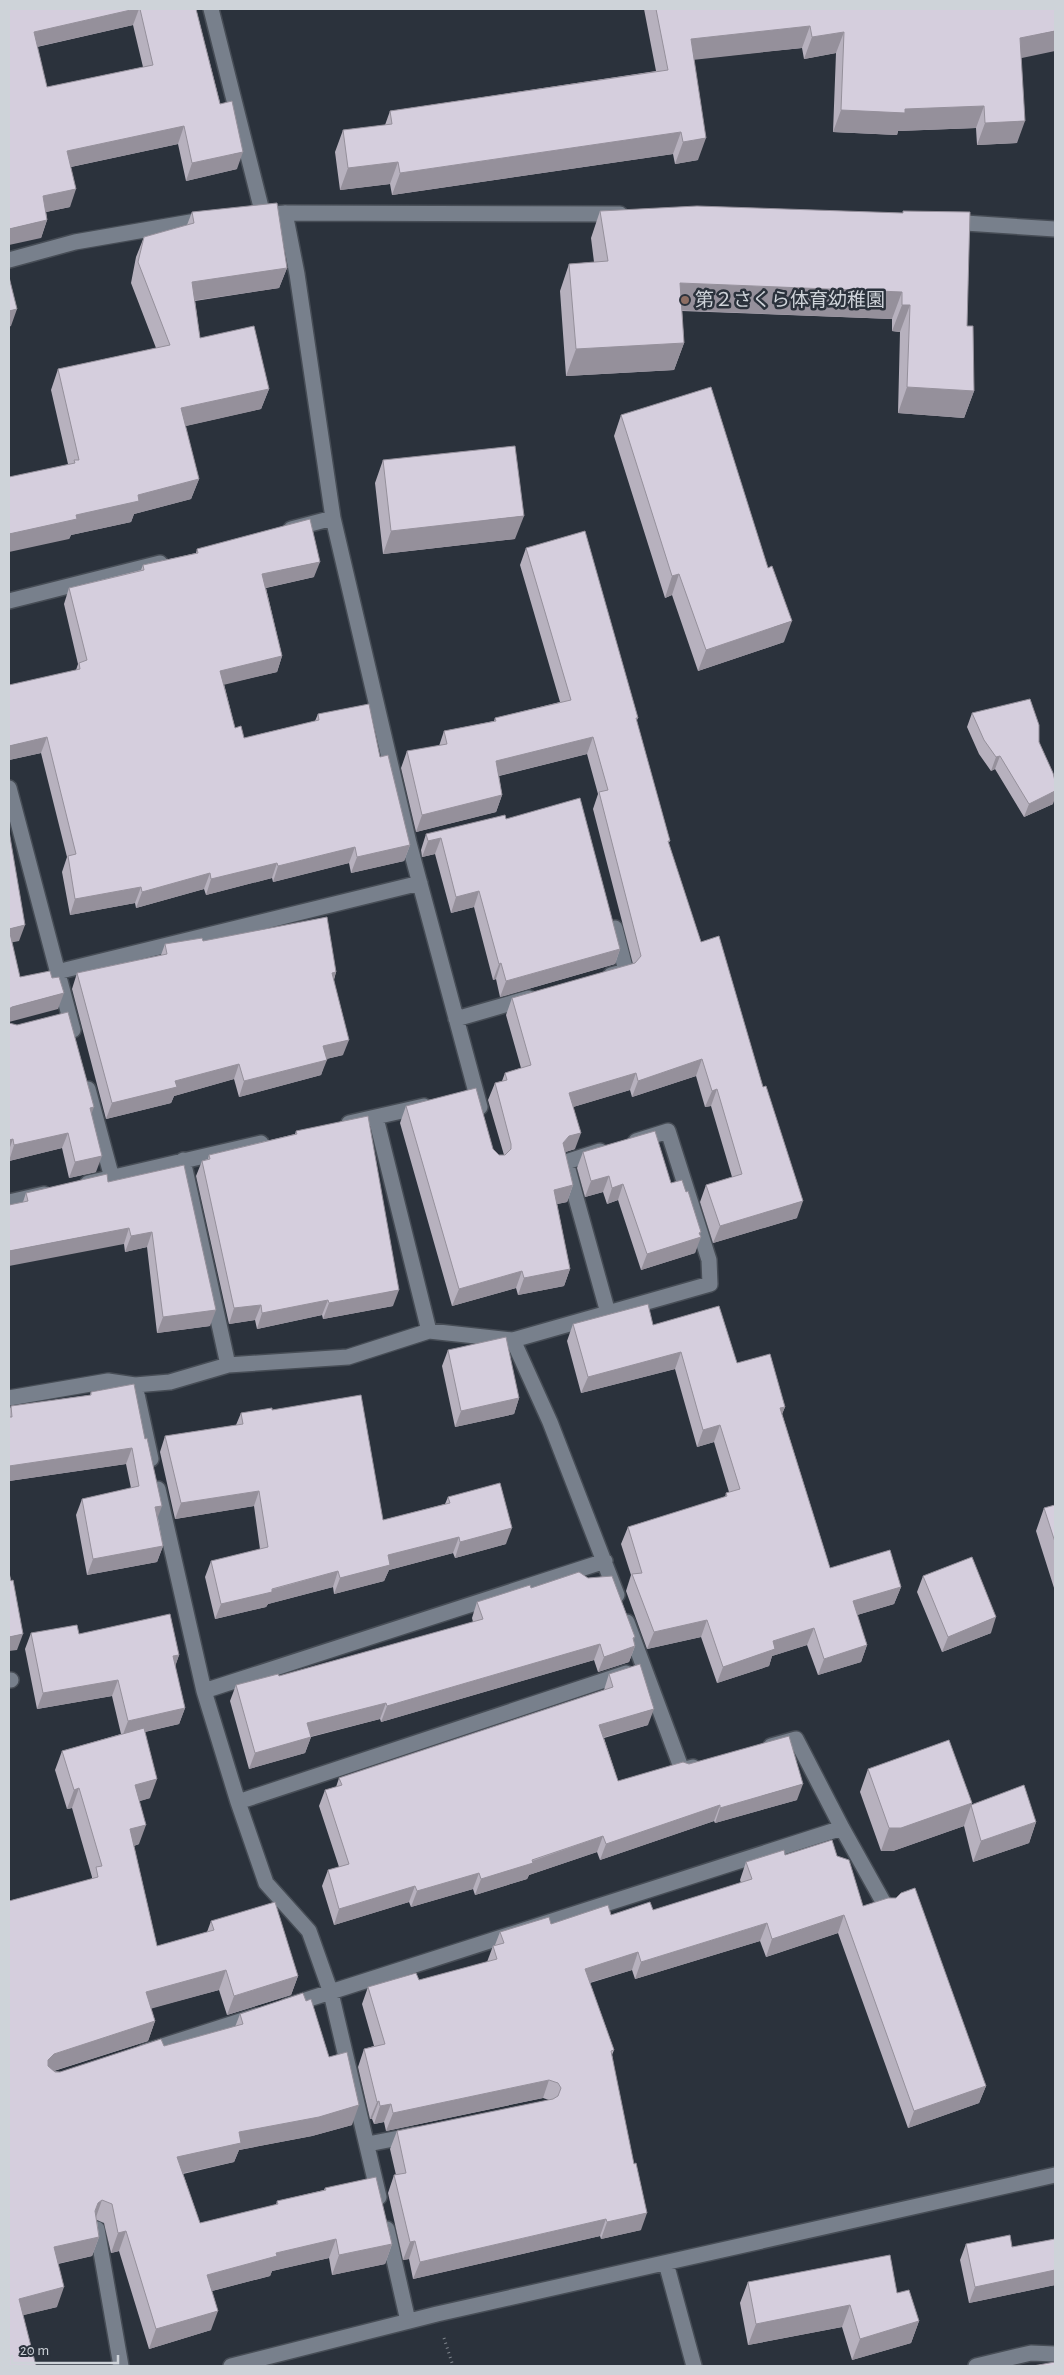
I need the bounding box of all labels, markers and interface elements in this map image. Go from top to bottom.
place label: 第２さくら体育幼稚園 [695,290,885,310]
marker: 第２さくら体育幼稚園 [679,294,691,306]
scale bar [12,2332,119,2364]
text: 20 m [20,2343,49,2358]

